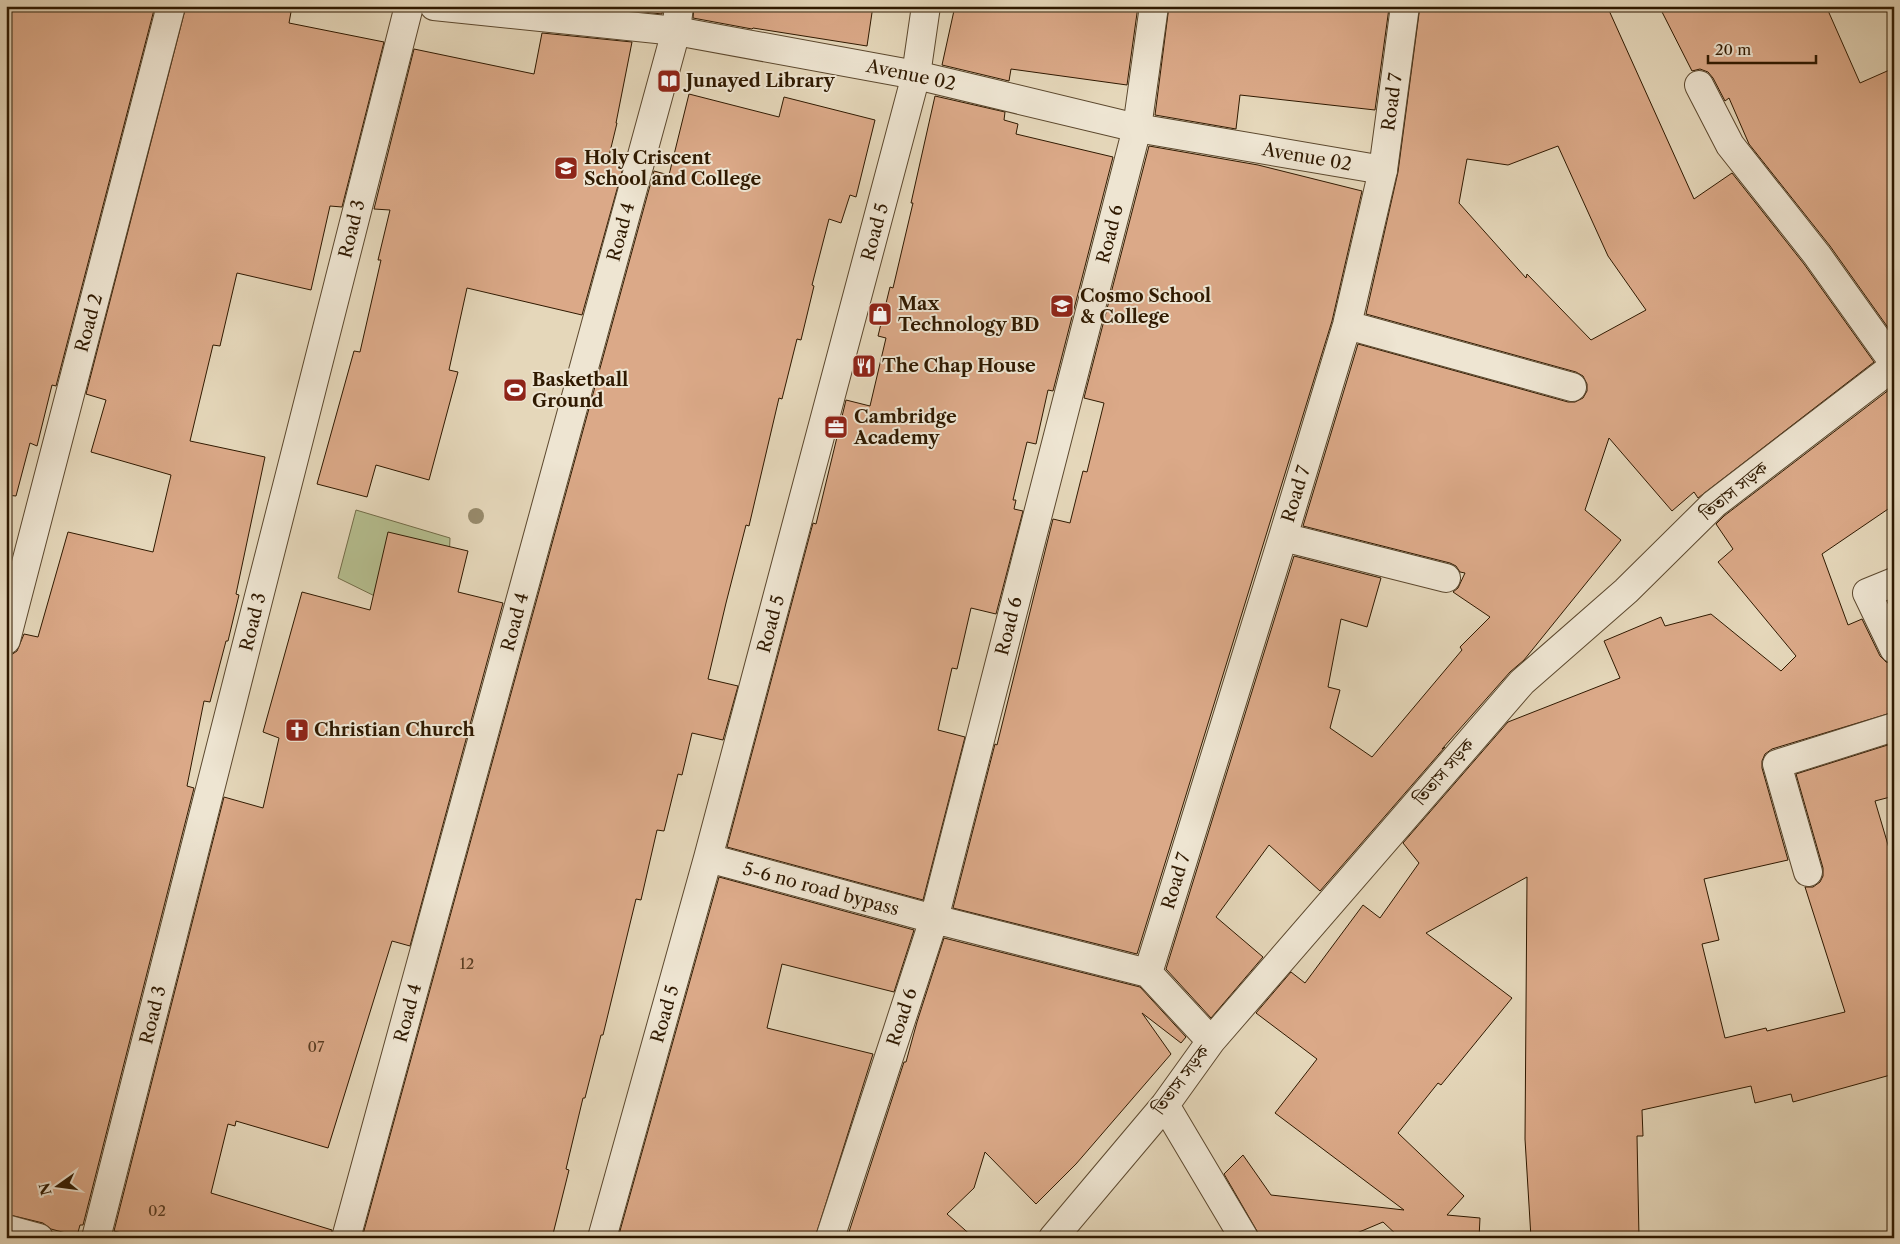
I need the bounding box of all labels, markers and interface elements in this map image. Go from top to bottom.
scale bar [1708,32,1815,64]
text: 20 m [1715,40,1751,59]
street label: Avenue 02 [863,55,958,95]
library icon: Junayed Library [656,68,682,94]
place label: Junayed Library [683,70,836,92]
street label: Road 7 [1377,72,1407,132]
street label: Avenue 02 [1260,138,1353,176]
place label: Holy Criscent School and College [584,147,761,190]
school or university icon: Holy Criscent School and College [553,155,579,181]
street label: Road 3 [334,198,370,260]
street label: Road 4 [603,200,639,264]
street label: Road 5 [857,201,893,263]
street label: Road 6 [1092,202,1128,266]
place label: Cosmo School & College [1080,285,1211,328]
street label: Road 2 [71,291,107,355]
place label: Max Technology BD [898,293,1039,336]
school or university icon: Cosmo School & College [1049,293,1075,319]
shop icon: Max Technology BD [867,301,893,327]
restaurant icon: The Chap House [851,353,877,379]
place label: The Chap House [882,355,1036,377]
place label: Basketball Ground [532,369,628,412]
sports icon: Basketball Ground [502,377,528,403]
place label: Cambridge Academy [853,406,957,449]
office icon: Cambridge Academy [823,414,849,440]
street label: তিতাস সড়ক [1695,456,1773,526]
street label: Road 7 [1277,463,1315,525]
street label: Road 4 [497,590,533,654]
street label: Road 3 [235,591,271,653]
street label: Road 5 [753,593,789,655]
street label: Road 6 [991,594,1027,658]
church icon: Christian Church [284,717,310,743]
place label: Christian Church [314,719,475,741]
street label: তিতাস সড়ক [1409,733,1480,810]
street label: Road 7 [1157,850,1195,912]
street label: 5-6 no road bypass [740,858,902,920]
house number: 12 [460,954,474,973]
street label: Road 4 [390,981,426,1045]
street label: Road 5 [646,983,684,1045]
street label: Road 3 [135,984,171,1046]
street label: Road 6 [882,985,922,1049]
house number: 07 [308,1037,325,1056]
street label: তিতাস সড়ক [1147,1040,1215,1120]
north arrow [32,1162,82,1212]
text: N [35,1181,56,1197]
house number: 02 [148,1201,166,1220]

